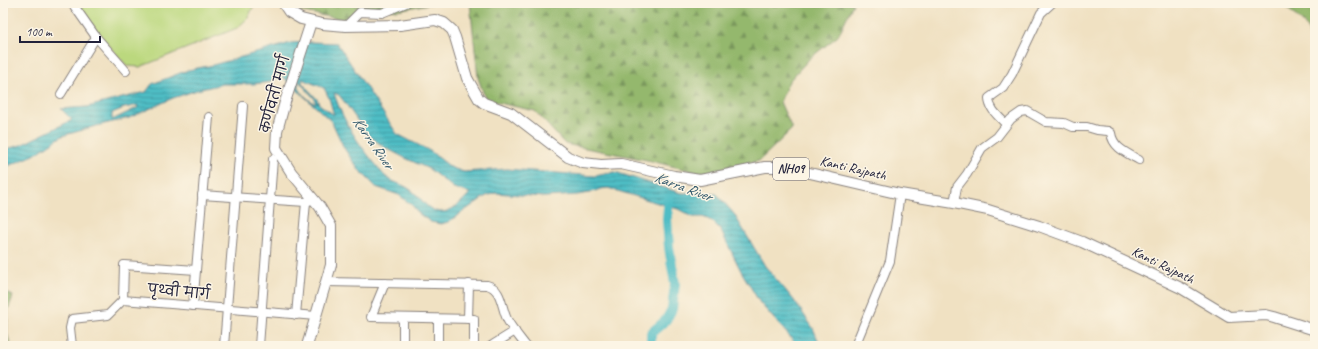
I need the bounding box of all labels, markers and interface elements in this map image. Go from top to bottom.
scale bar [20,18,100,44]
text: 100 m [26,24,53,40]
street label: कर्णवती मार्ग [254,51,294,135]
water label: Karra River [348,113,399,175]
street label: Kanti Rajpath [818,152,888,184]
road number: NH09 [773,158,809,180]
water label: Karra River [652,168,717,207]
street label: Kanti Rajpath [1129,243,1198,288]
street label: पृथ्वी मार्ग [146,278,212,305]

